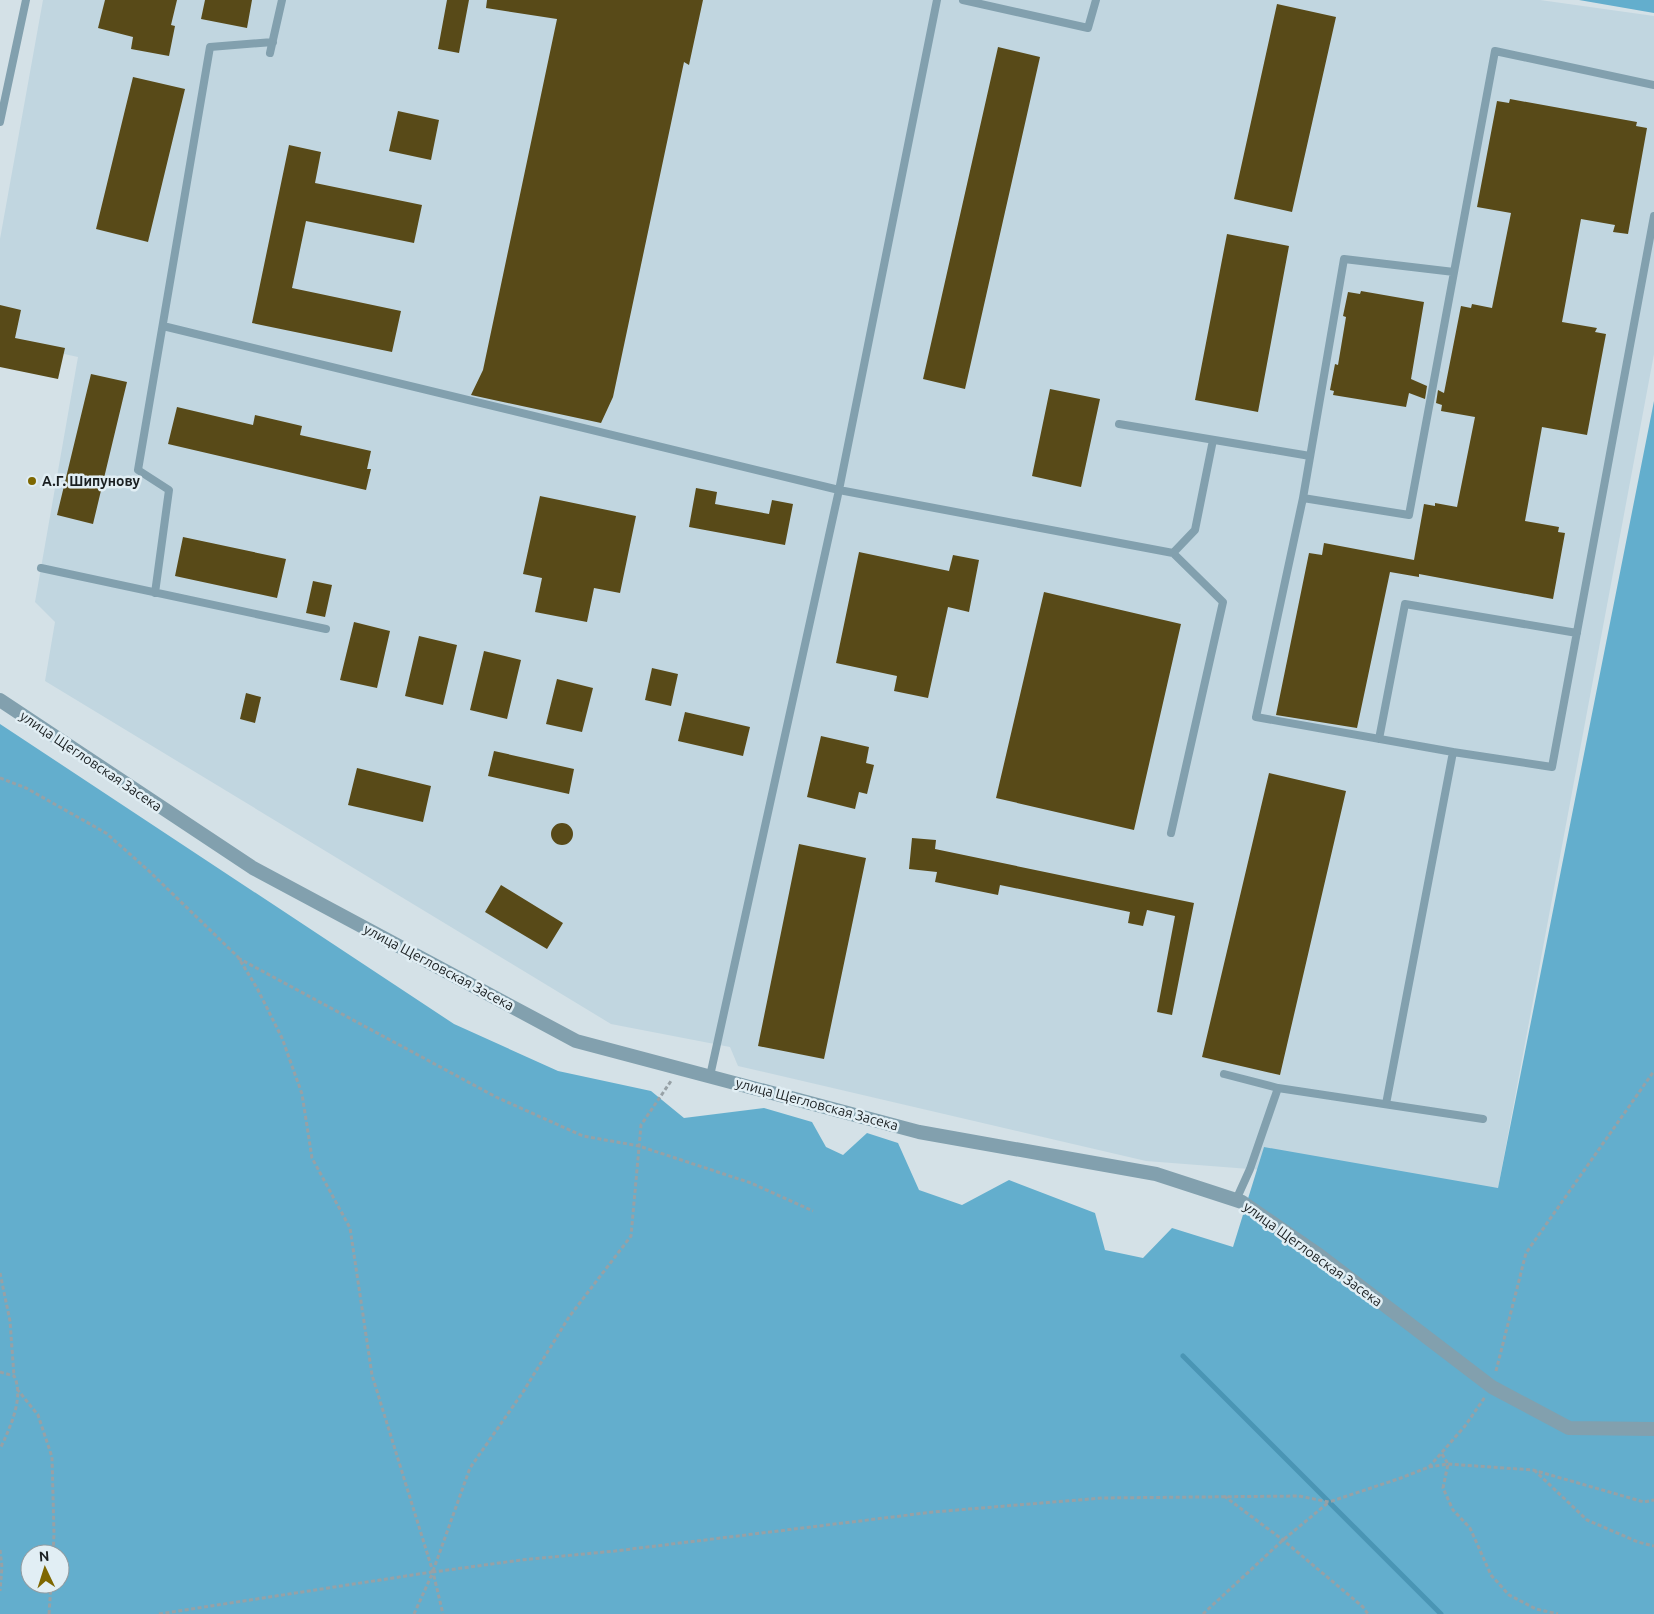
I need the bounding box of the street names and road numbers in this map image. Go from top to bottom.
street label: улица Щегловская Засека [17,707,165,815]
street label: улица Щегловская Засека [361,921,517,1013]
street label: улица Щегловская Засека [734,1075,900,1133]
street label: улица Щегловская Засека [1240,1198,1386,1310]

